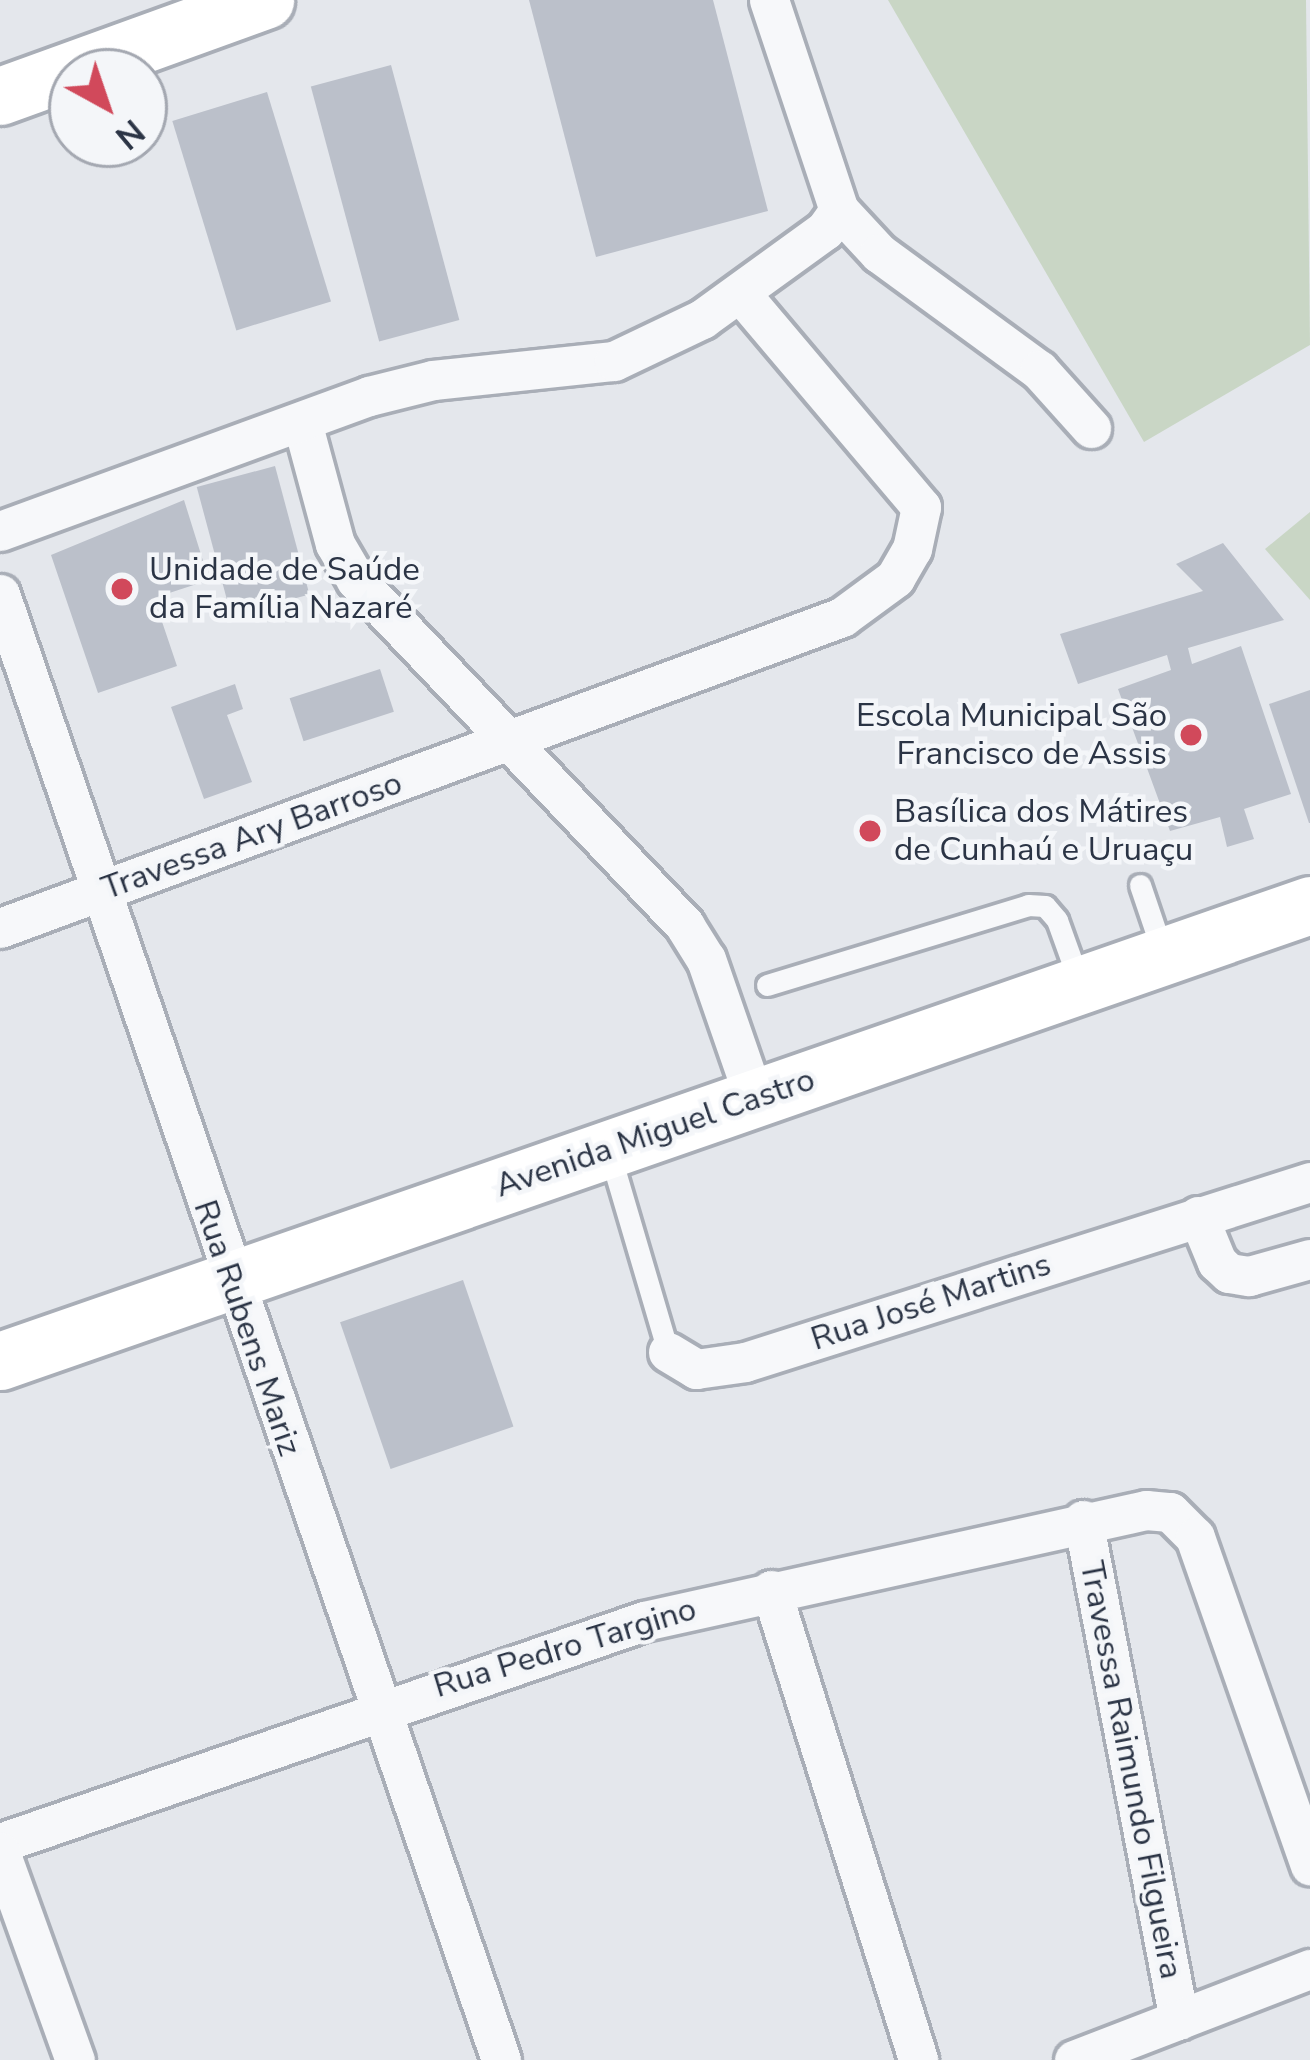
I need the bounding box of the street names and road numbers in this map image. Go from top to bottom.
street label: Travessa Ary Barroso [97,763,407,909]
street label: Avenida Miguel Castro [490,1060,820,1206]
street label: Rua Rubens Mariz [185,1195,309,1461]
street label: Rua José Martins [806,1245,1056,1359]
street label: Travessa Raimundo Filgueira [1071,1558,1191,1982]
street label: Rua Pedro Targino [429,1589,701,1707]

